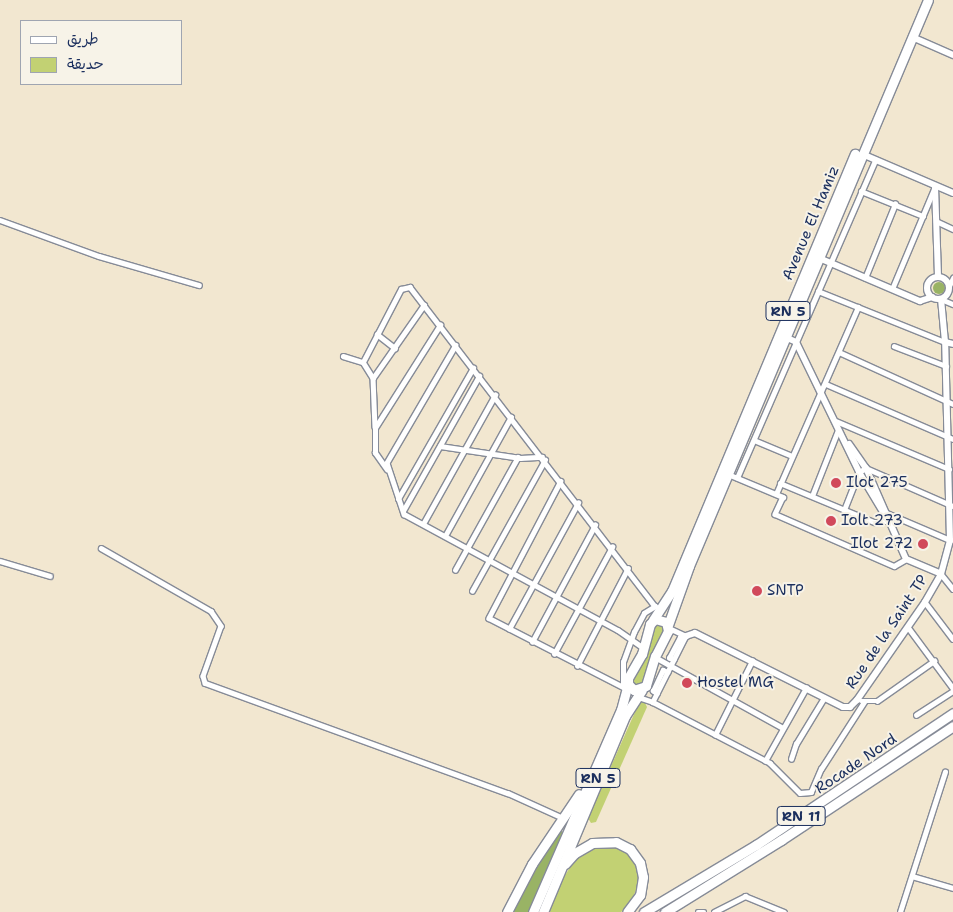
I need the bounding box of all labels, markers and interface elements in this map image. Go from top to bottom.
legend [20,20,182,85]
text: طريق [67,29,99,49]
text: حديقة [67,54,104,74]
street label: Avenue El Hamiz [779,163,843,283]
road number: RN 5 [764,300,812,322]
place label: Ilot 275 [846,474,908,492]
marker: Ilot 275 [830,477,842,489]
place label: Iolt 273 [841,512,903,530]
marker: Iolt 273 [825,515,837,527]
place label: Ilot 272 [851,535,913,553]
marker: Ilot 272 [917,538,929,550]
street label: Rue de la Saint TP [842,572,932,692]
place label: SNTP [767,582,804,600]
marker: SNTP [751,585,763,597]
place label: Hostel MG [697,674,774,692]
marker: Hostel MG [681,677,693,689]
street label: Rocade Nord [812,730,900,798]
road number: RN 5 [574,766,622,790]
road number: RN 11 [776,804,826,828]

